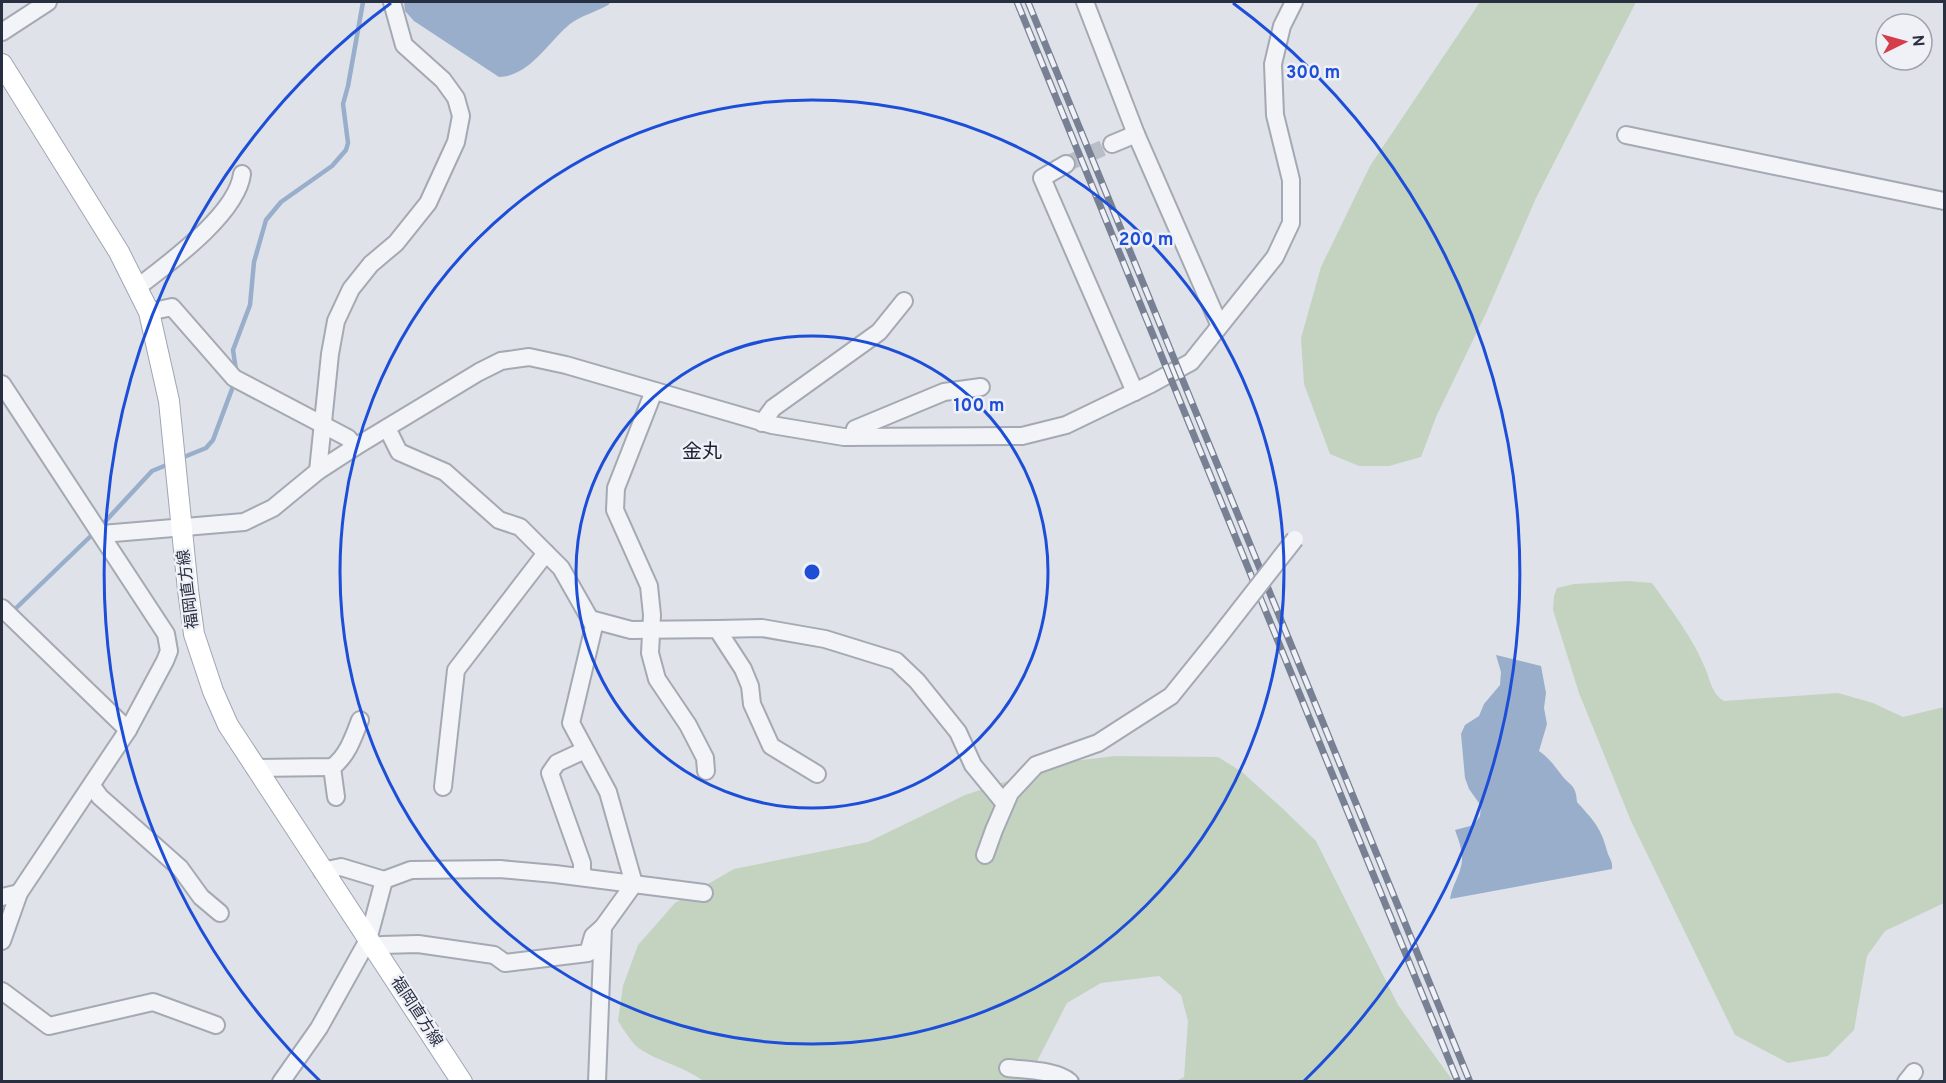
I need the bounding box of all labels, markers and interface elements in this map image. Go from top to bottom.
north arrow [1874,12,1934,72]
text: N [1906,34,1927,47]
text: 300 m [1286,62,1340,85]
text: 200 m [1118,229,1174,252]
text: 100 m [953,395,1005,418]
district label: 金丸 [682,440,722,466]
street label: 福岡直方線 [174,548,204,630]
centre of rings [802,562,822,582]
street label: 福岡直方線 [386,973,446,1051]

